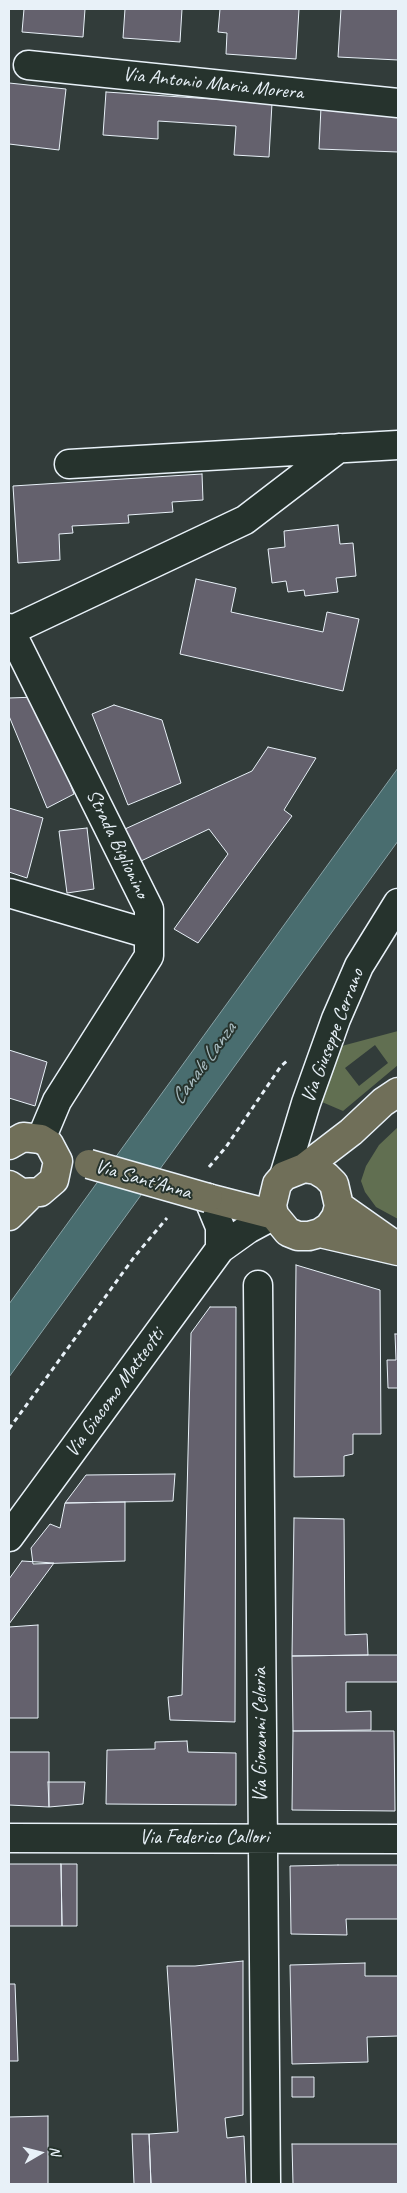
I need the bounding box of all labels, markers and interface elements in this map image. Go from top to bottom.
street label: Via Antonio Maria Morera [122,63,304,105]
street label: Strada Biglionino [80,786,154,902]
street label: Via Giuseppe Cerrano [296,966,370,1106]
water label: Canale Lanza [166,1018,242,1110]
street label: Via Sant'Anna [92,1155,194,1205]
street label: Via Giacomo Matteotti [60,1324,170,1462]
street label: Via Giovanni Celoria [249,1668,273,1802]
street label: Via Federico Callori [139,1826,269,1850]
north arrow [15,2128,65,2178]
text: N [46,2145,64,2156]

